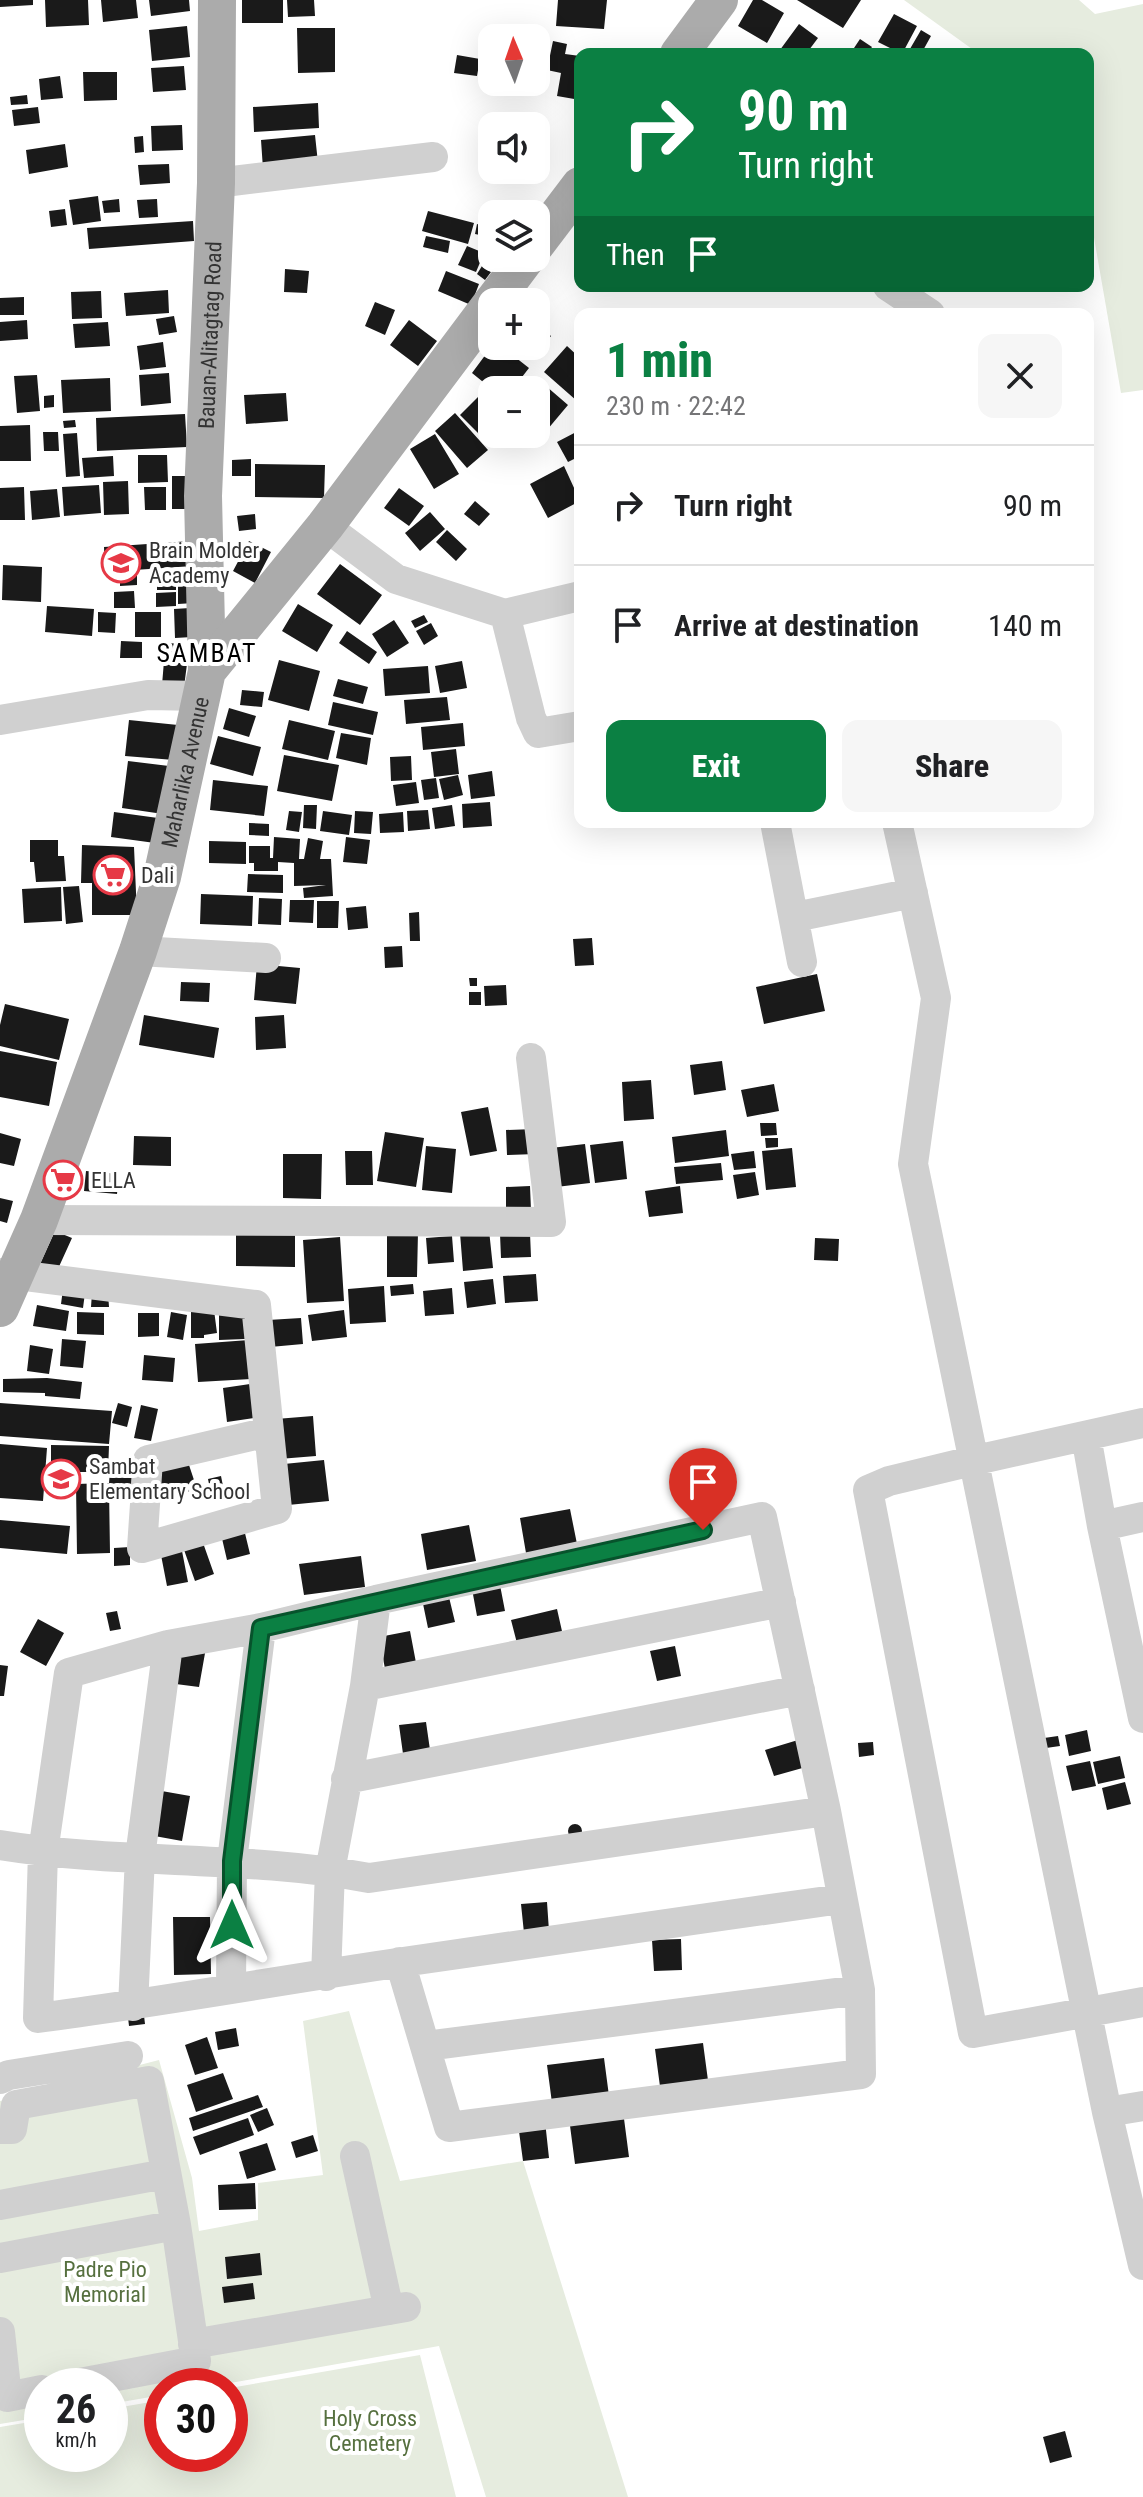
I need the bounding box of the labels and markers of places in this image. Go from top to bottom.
place label: Brain Molder Academy [149,538,260,588]
school or university icon: Brain Molder Academy [100,542,142,584]
supermarket icon: Dali [92,854,134,896]
place label: Dali [141,863,174,888]
supermarket icon: ELLA [42,1159,84,1201]
place label: ELLA [91,1168,136,1193]
pin [669,1448,737,1530]
place label: Sambat Elementary School [89,1454,250,1504]
school or university icon: Sambat Elementary School [40,1458,82,1500]

